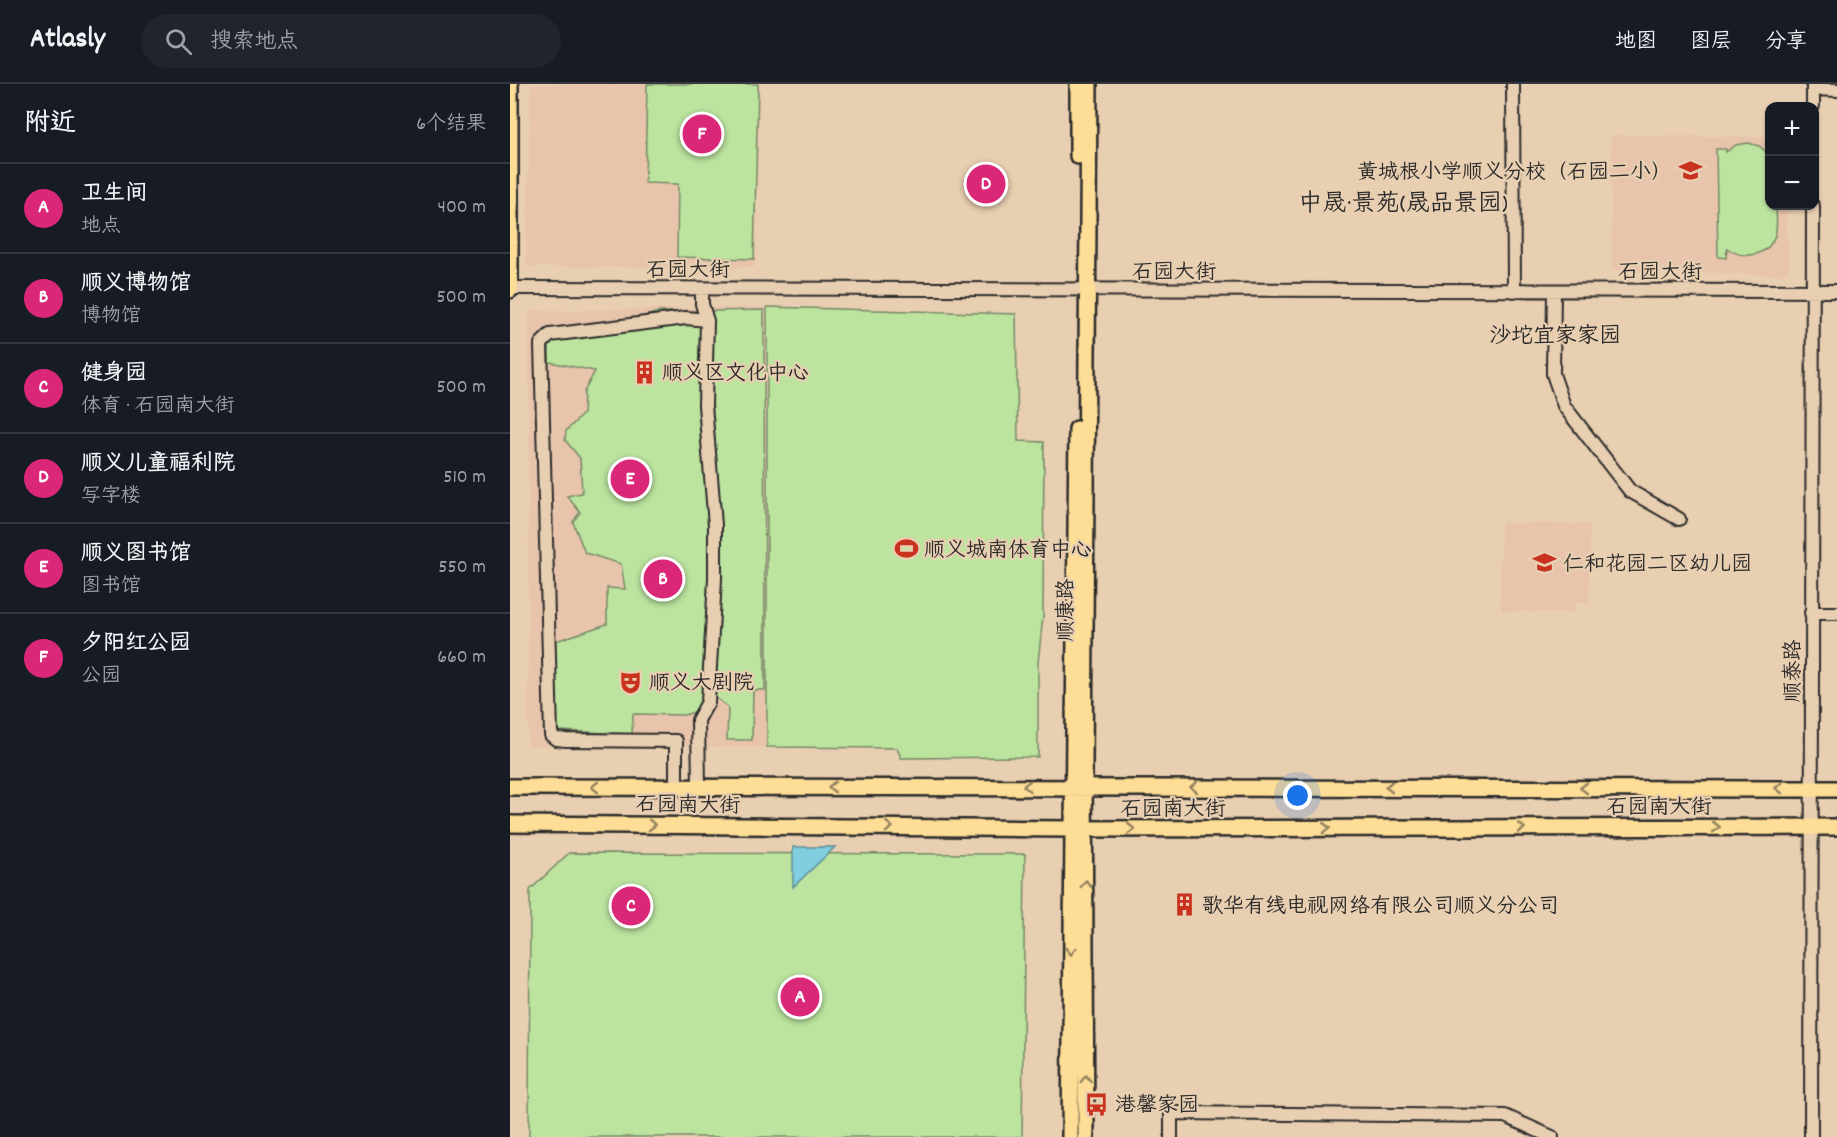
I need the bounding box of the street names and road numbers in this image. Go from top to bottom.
street label: 石园大街 [646,257,730,287]
street label: 石园大街 [1132,259,1216,289]
street label: 石园大街 [1618,259,1702,289]
street label: 顺康路 [1053,579,1083,642]
street label: 顺泰路 [1780,640,1810,703]
street label: 石园南大街 [635,791,741,823]
street label: 石园南大街 [1607,794,1712,824]
street label: 石园南大街 [1121,796,1226,826]

